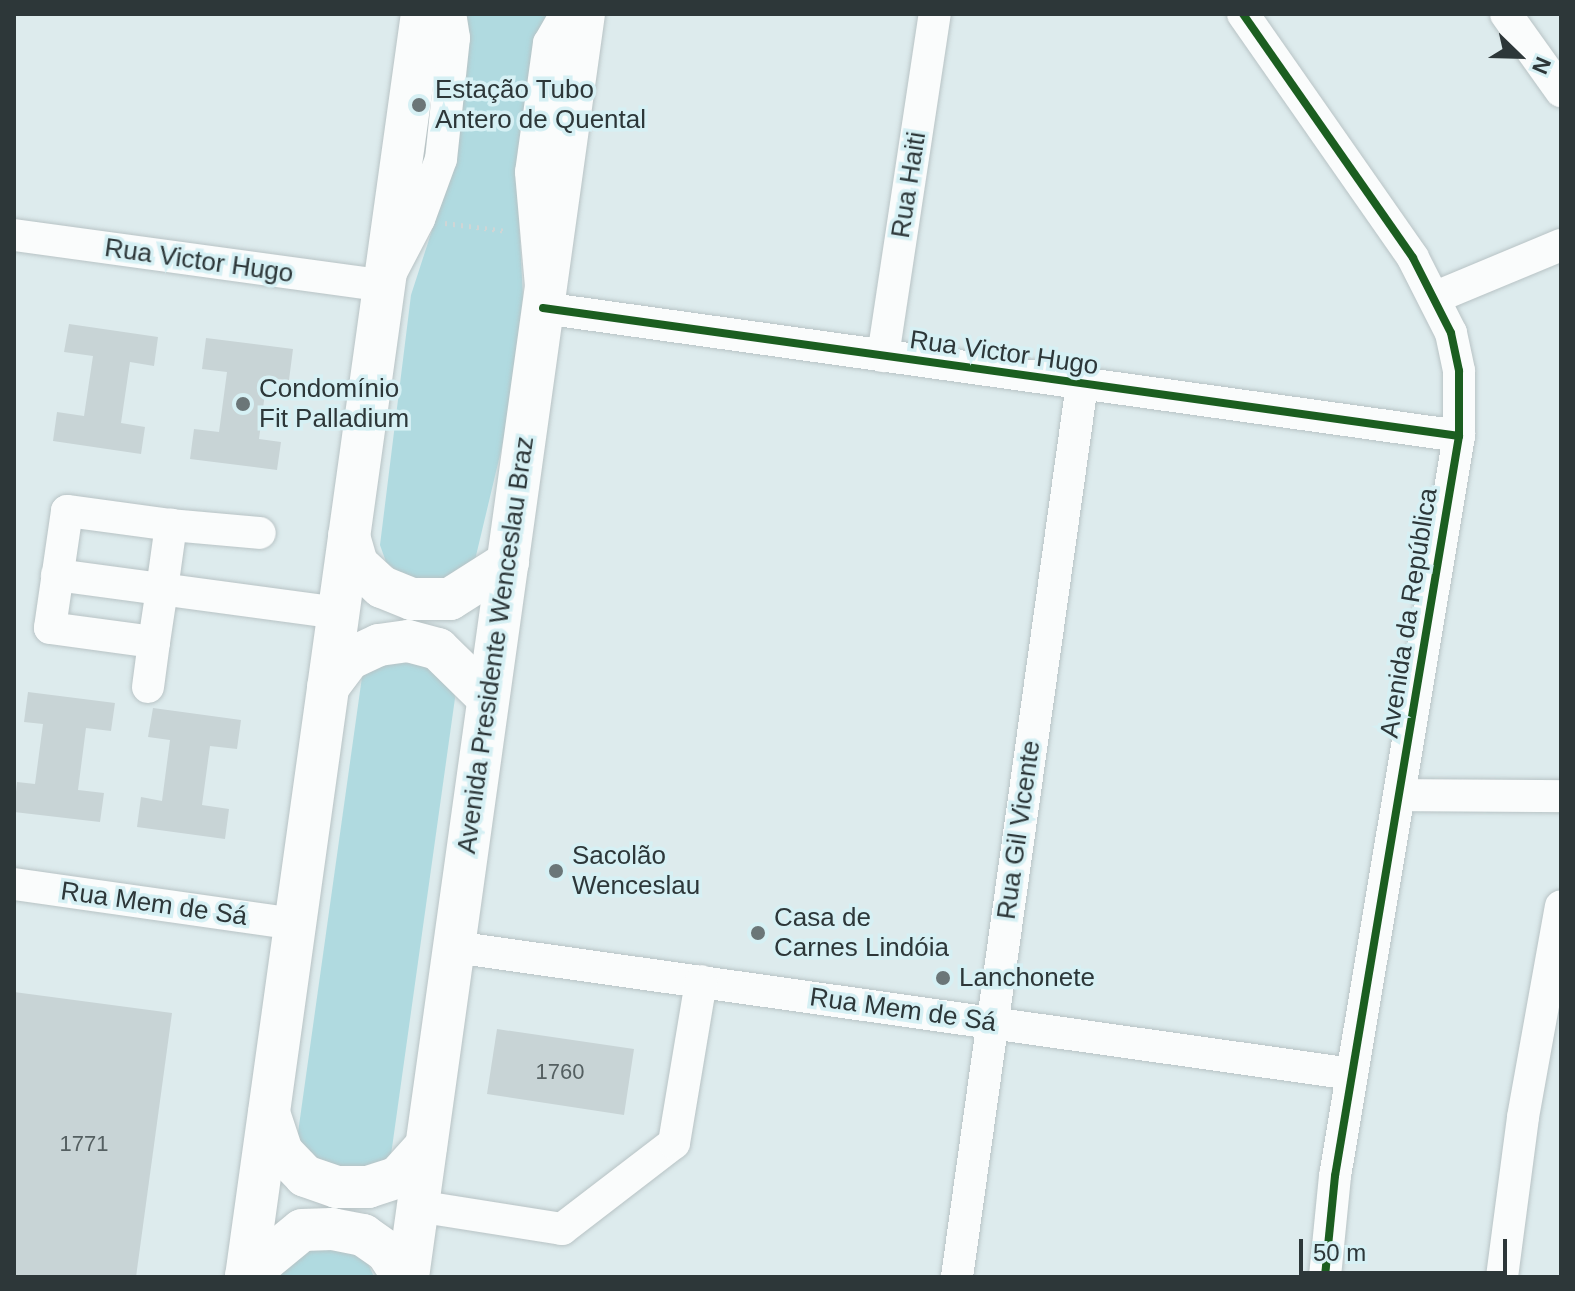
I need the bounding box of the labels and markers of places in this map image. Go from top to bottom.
place label: Estação Tubo Antero de Quental [435,74,646,136]
marker: Estação Tubo Antero de Quental [410,96,428,114]
place label: Condomínio Fit Palladium [259,373,409,434]
marker: Condomínio Fit Palladium [234,395,252,413]
place label: Sacolão Wenceslau [572,840,700,902]
marker: Sacolão Wenceslau [547,862,565,880]
place label: Casa de Carnes Lindóia [774,902,949,964]
marker: Casa de Carnes Lindóia [749,924,767,942]
place label: Lanchonete [959,962,1095,994]
marker: Lanchonete [934,969,952,987]

